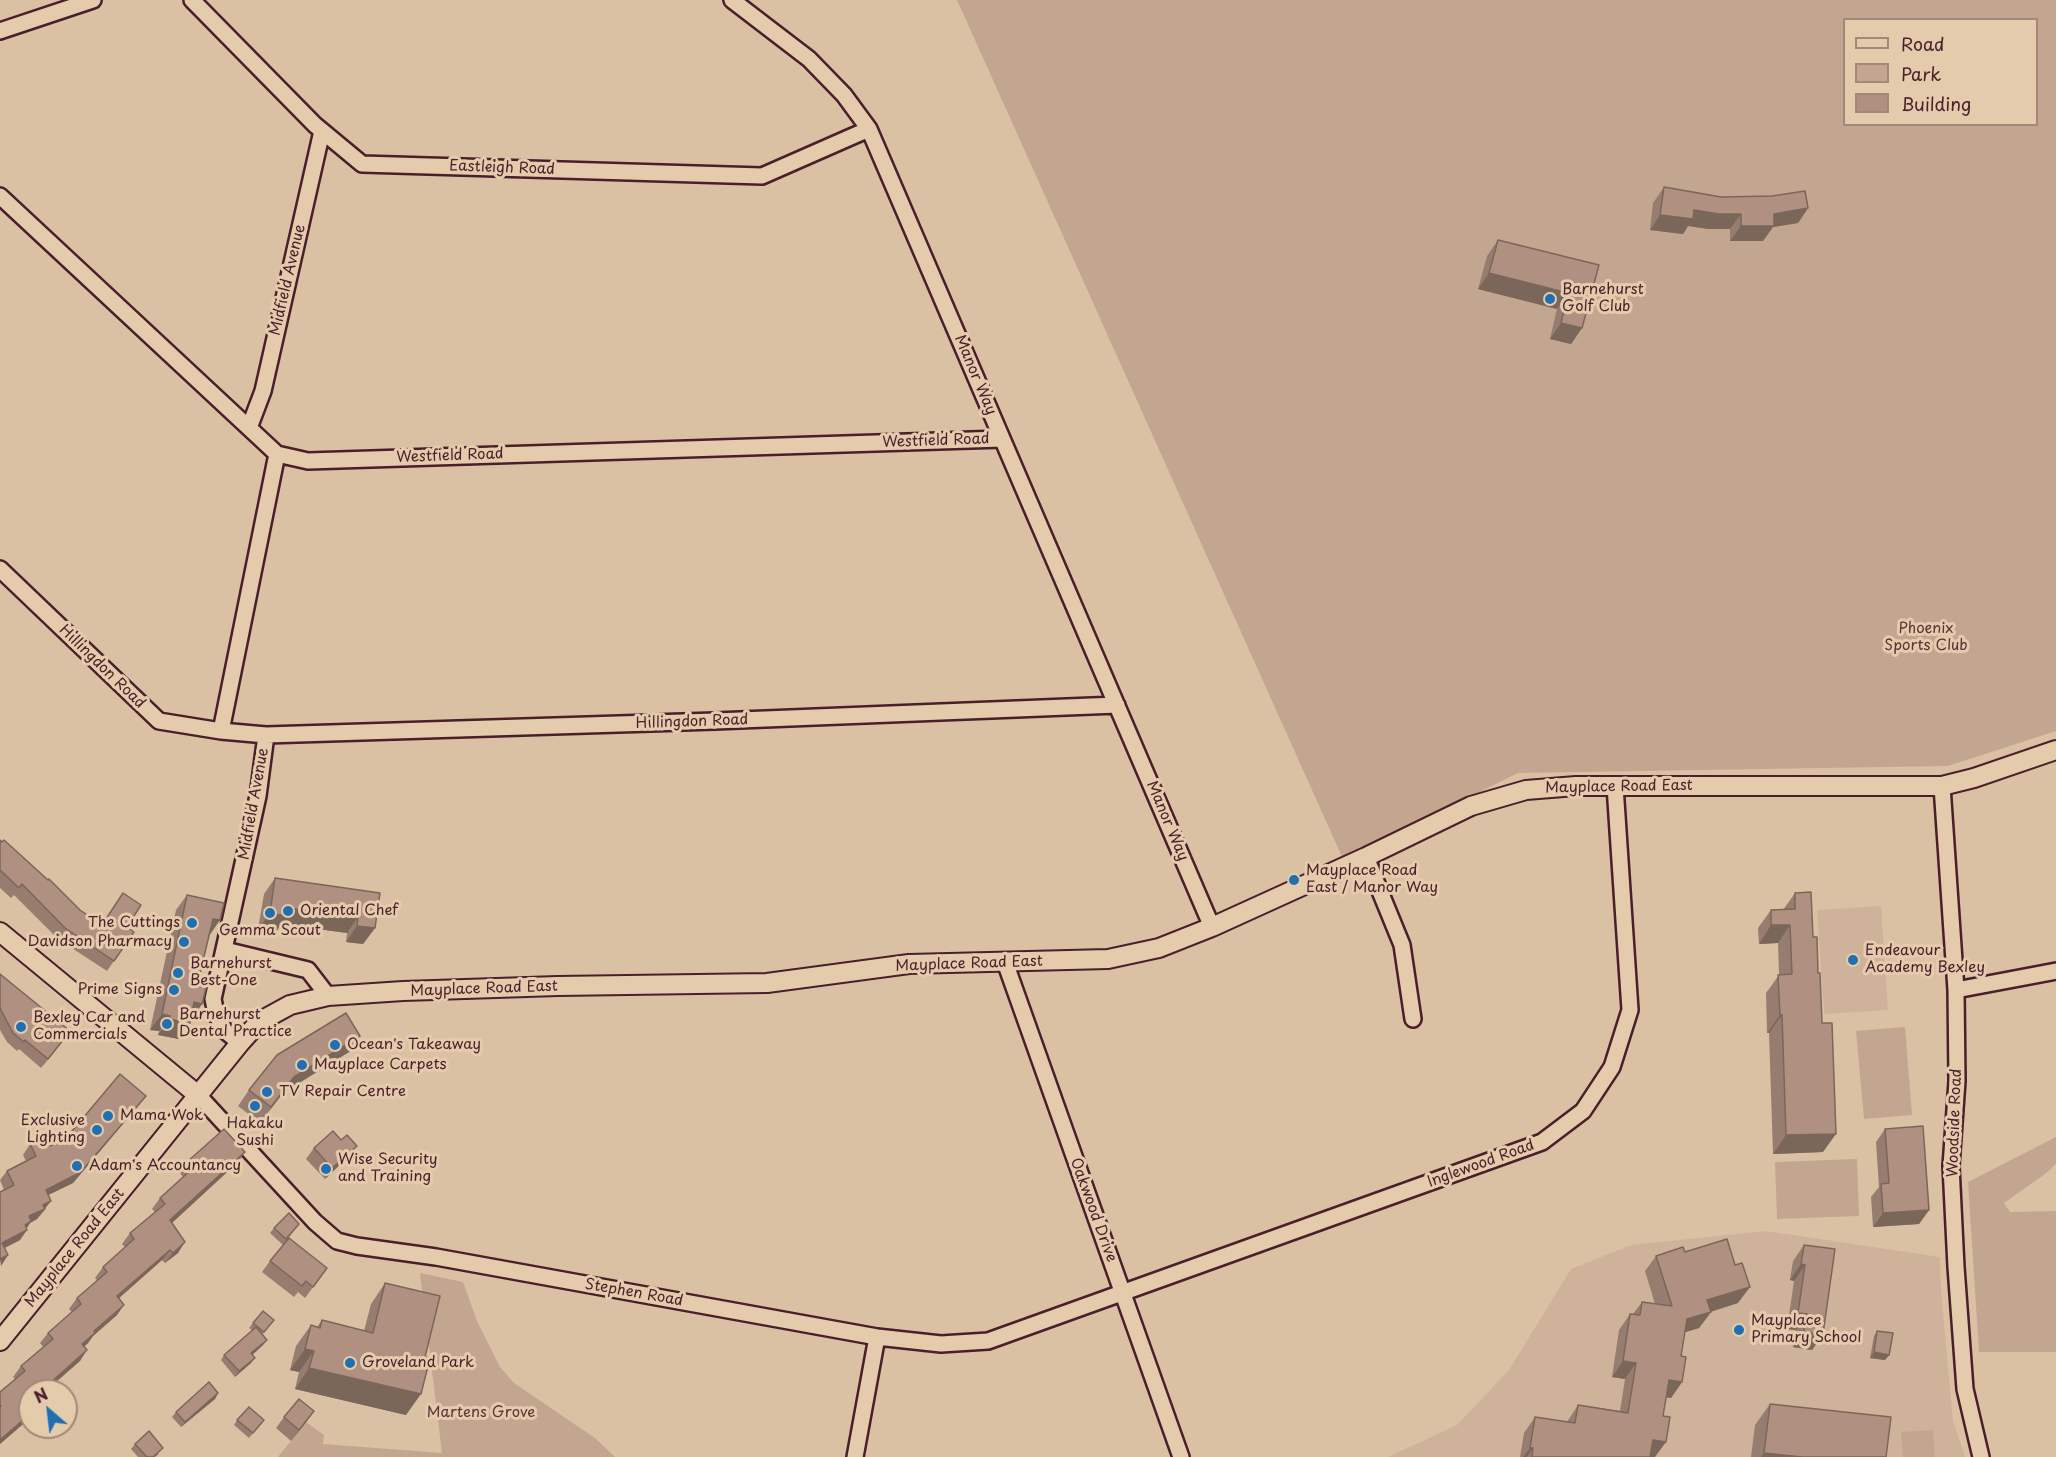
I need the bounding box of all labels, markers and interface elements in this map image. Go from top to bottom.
legend [1843,18,2038,126]
text: Road [1901,30,1945,57]
text: Park [1901,60,1941,87]
text: Building [1901,90,1971,117]
street label: Eastleigh Road [449,157,555,179]
street label: Midfield Avenue [266,223,310,337]
place label: Barnehurst Golf Club [1562,281,1644,316]
marker: Barnehurst Golf Club [1543,292,1557,306]
street label: Manor Way [950,332,1000,418]
street label: Westfield Road [882,430,990,452]
street label: Westfield Road [396,445,504,467]
park label: Phoenix Sports Club [1884,620,1968,655]
street label: Hillingdon Road [55,621,149,713]
street label: Hillingdon Road [635,711,749,733]
street label: Midfield Avenue [235,747,273,861]
street label: Mayplace Road East [1545,777,1693,797]
street label: Manor Way [1142,778,1192,864]
place label: Mayplace Road East / Manor Way [1306,862,1438,897]
marker: Mayplace Road East / Manor Way [1287,873,1301,887]
place label: Oriental Chef [300,902,398,920]
marker: Oriental Chef [281,904,295,918]
marker: Gemma Scout [263,906,277,920]
place label: The Cuttings [88,914,180,932]
marker: The Cuttings [185,916,199,930]
place label: Gemma Scout [219,922,321,940]
place label: Davidson Pharmacy [28,933,172,951]
marker: Davidson Pharmacy [177,935,191,949]
place label: Endeavour Academy Bexley [1865,942,1985,977]
street label: Mayplace Road East [895,952,1043,976]
marker: Endeavour Academy Bexley [1846,953,1860,967]
place label: Barnehurst Best-One [190,955,272,990]
marker: Barnehurst Best-One [171,966,185,980]
street label: Mayplace Road East [410,977,558,1001]
place label: Prime Signs [78,981,162,999]
marker: Prime Signs [167,983,181,997]
place label: Barnehurst Dental Practice [179,1006,292,1041]
place label: Bexley Car and Commercials [33,1009,145,1044]
marker: Barnehurst Dental Practice [160,1017,174,1031]
marker: Bexley Car and Commercials [14,1020,28,1034]
place label: Ocean's Takeaway [347,1036,481,1054]
marker: Ocean's Takeaway [328,1038,342,1052]
place label: Mayplace Carpets [314,1056,447,1074]
marker: Mayplace Carpets [295,1058,309,1072]
street label: Woodside Road [1944,1068,1966,1178]
place label: TV Repair Centre [279,1083,406,1101]
marker: TV Repair Centre [260,1085,274,1099]
marker: Hakaku Sushi [248,1099,262,1113]
place label: Mama Wok [120,1107,203,1125]
marker: Mama Wok [101,1109,115,1123]
place label: Exclusive Lighting [21,1112,85,1147]
place label: Hakaku Sushi [227,1115,283,1150]
marker: Exclusive Lighting [90,1123,104,1137]
street label: Inglewood Road [1425,1136,1537,1192]
place label: Wise Security and Training [338,1151,438,1186]
street label: Oakwood Drive [1066,1155,1120,1265]
place label: Adam's Accountancy [89,1157,241,1175]
marker: Adam's Accountancy [70,1159,84,1173]
marker: Wise Security and Training [319,1162,333,1176]
street label: Mayplace Road East [22,1185,128,1311]
street label: Stephen Road [584,1276,684,1310]
place label: Mayplace Primary School [1751,1312,1862,1347]
marker: Mayplace Primary School [1732,1323,1746,1337]
place label: Groveland Park [362,1354,474,1372]
marker: Groveland Park [343,1356,357,1370]
north arrow [18,1379,78,1439]
text: N [29,1381,52,1408]
park label: Martens Grove [427,1404,535,1422]

